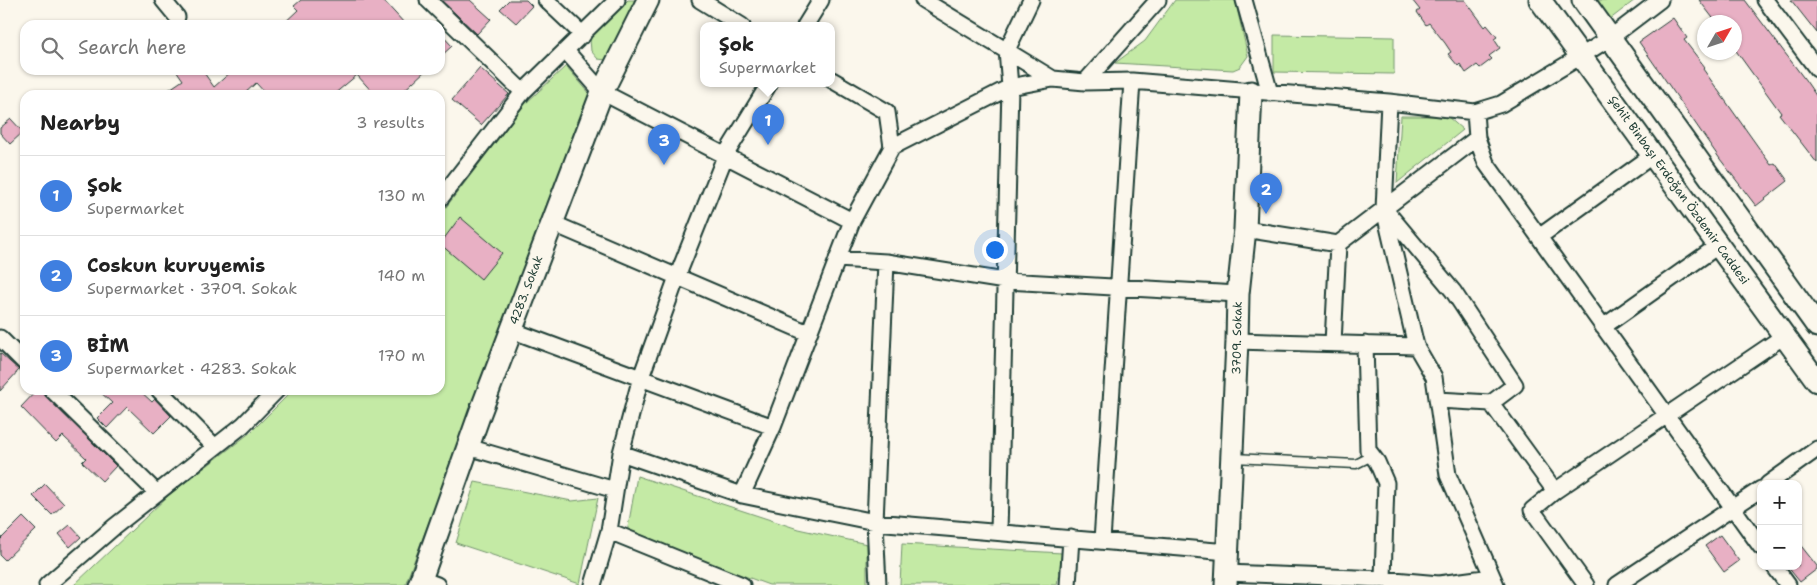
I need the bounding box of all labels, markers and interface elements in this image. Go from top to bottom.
north arrow [1697,15,1742,60]
search box [20,20,445,75]
popup [700,22,835,87]
text: Şok [719,32,754,57]
icon: search [38,34,66,62]
text: Search here [78,35,187,60]
text: Supermarket [719,57,816,78]
street label: Şehit Binbaşı Erdoğan Özdemir Caddesi [1605,92,1753,288]
pin: 1 [752,104,784,145]
text: Nearby [40,109,120,137]
text: 3 results [356,112,425,133]
pin: 3 [648,124,680,165]
text: Şok [87,173,122,198]
pin: 2 [1250,173,1282,214]
text: 1 [52,185,60,206]
text: 130 m [378,185,425,206]
text: Supermarket [87,198,184,219]
your location [982,237,1008,263]
text: Coskun kuruyemis [87,253,265,278]
street label: 4283. Sokak [505,253,547,327]
text: 2 [50,265,62,286]
text: 140 m [378,265,425,286]
text: Supermarket · 3709. Sokak [87,278,297,299]
street label: 3709. Sokak [1228,301,1246,375]
text: BİM [87,333,129,358]
text: 3 [50,345,62,366]
text: 170 m [378,345,425,366]
text: Supermarket · 4283. Sokak [87,358,297,379]
map controls [1757,480,1802,570]
button: + [1757,480,1802,525]
button: − [1757,525,1802,570]

